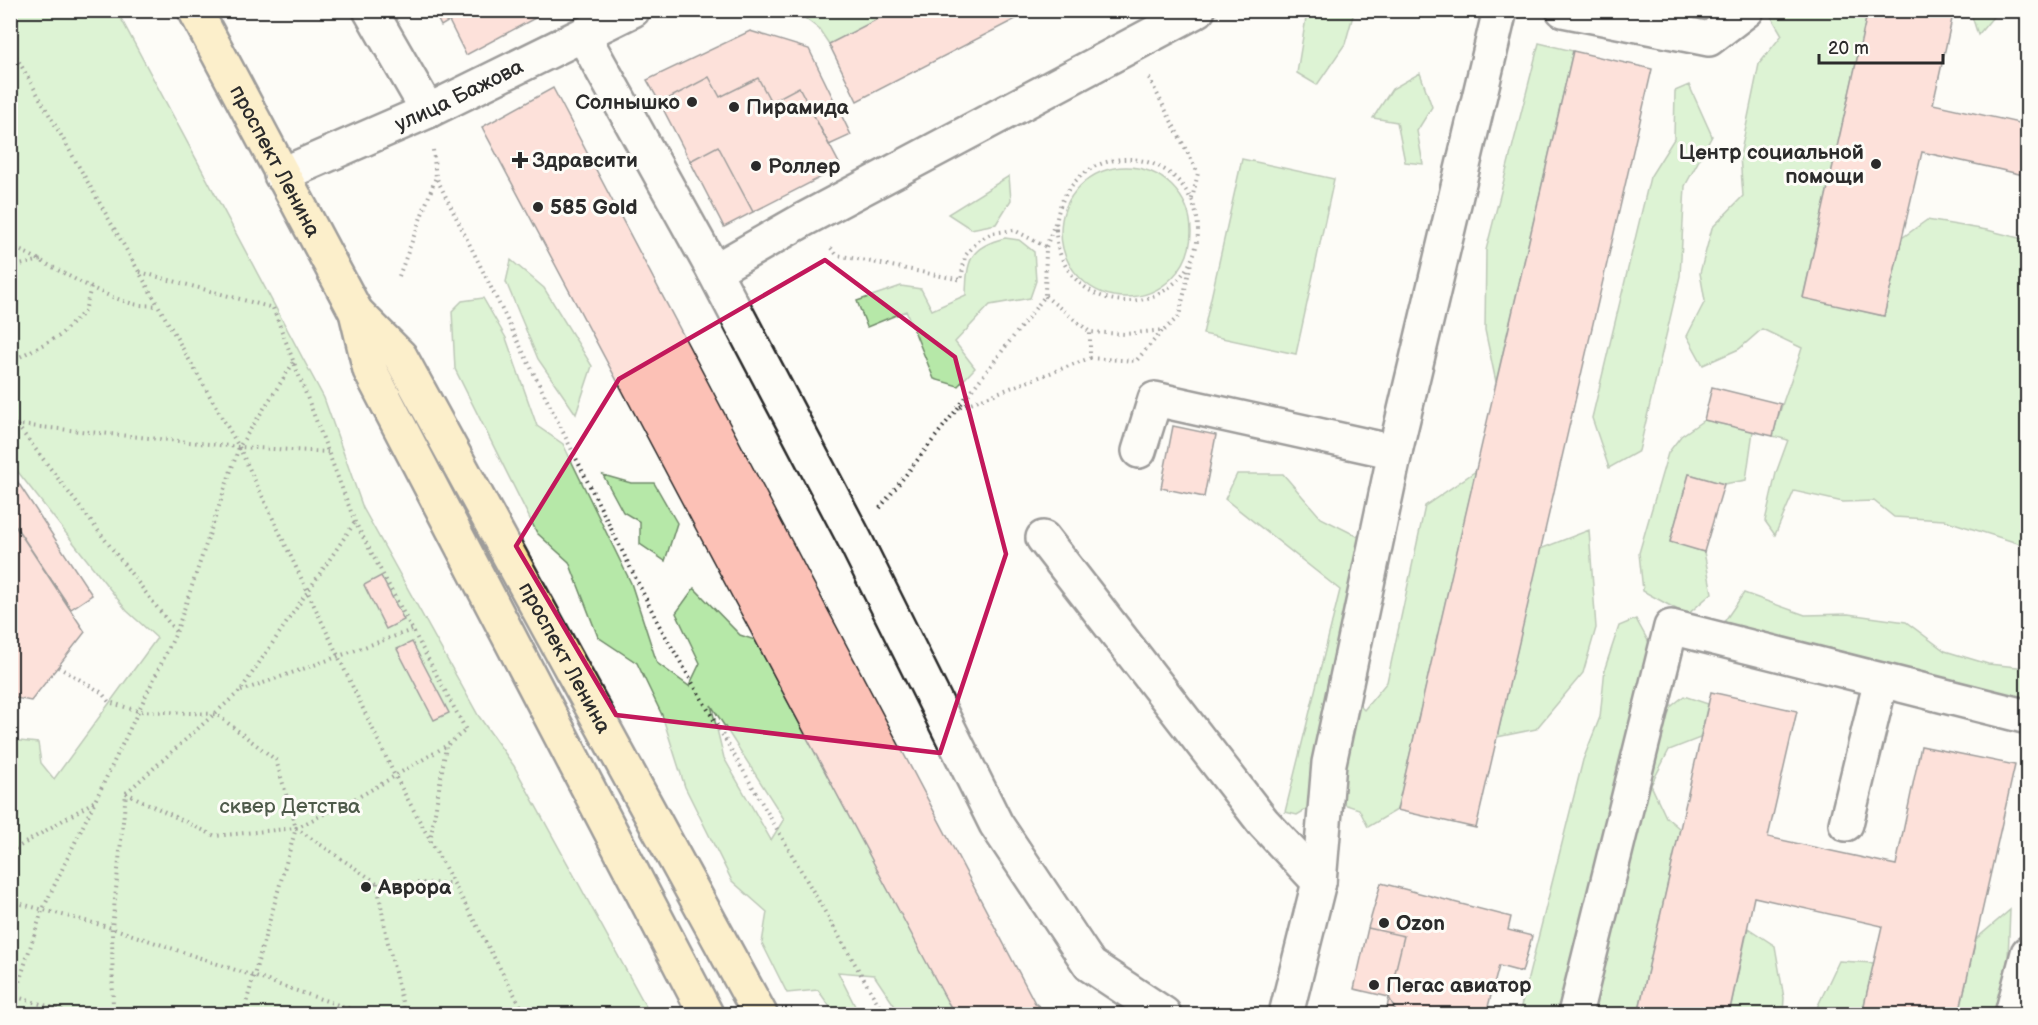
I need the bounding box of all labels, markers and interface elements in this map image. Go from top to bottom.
scale bar [1819,27,1944,65]
text: 20 m [1828,38,1869,59]
street label: улица Бажова [391,53,528,136]
street label: проспект Ленина [225,81,326,242]
place label: Солнышко [575,90,680,115]
marker: Солнышко [685,95,699,109]
place label: Пирамида [746,95,850,120]
marker: Пирамида [727,100,741,114]
place label: Центр социальной помощи [1679,140,1864,189]
place label: Здравсити [532,148,638,173]
marker: Здравсити [513,153,527,167]
place label: Роллер [768,154,841,179]
marker: Центр социальной помощи [1869,157,1883,171]
marker: Роллер [749,159,763,173]
place label: 585 Gold [550,195,637,220]
marker: 585 Gold [531,200,545,214]
street label: проспект Ленина [514,578,617,738]
park label: сквер Детства [219,794,361,819]
place label: Аврора [377,875,452,900]
marker: Аврора [359,880,373,894]
place label: Ozon [1396,911,1445,936]
marker: Ozon [1377,916,1391,930]
place label: Пегас авиатор [1386,973,1532,998]
marker: Пегас авиатор [1367,978,1381,992]

